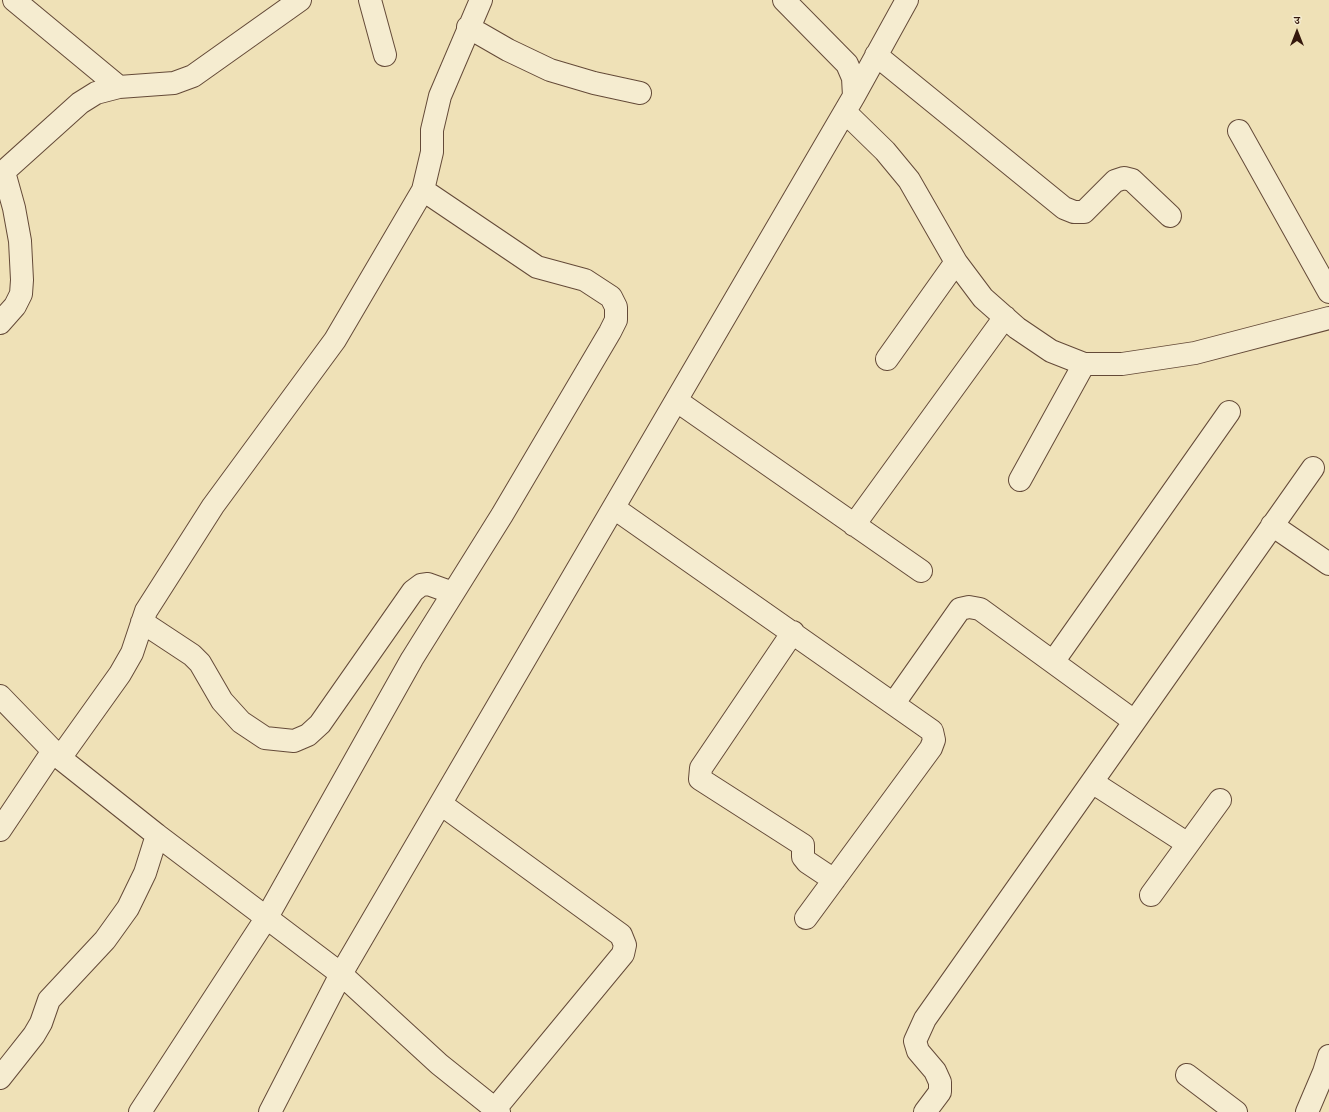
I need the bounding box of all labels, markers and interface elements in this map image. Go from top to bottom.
north arrow [1277,12,1317,52]
text: उ [1294,12,1300,28]

